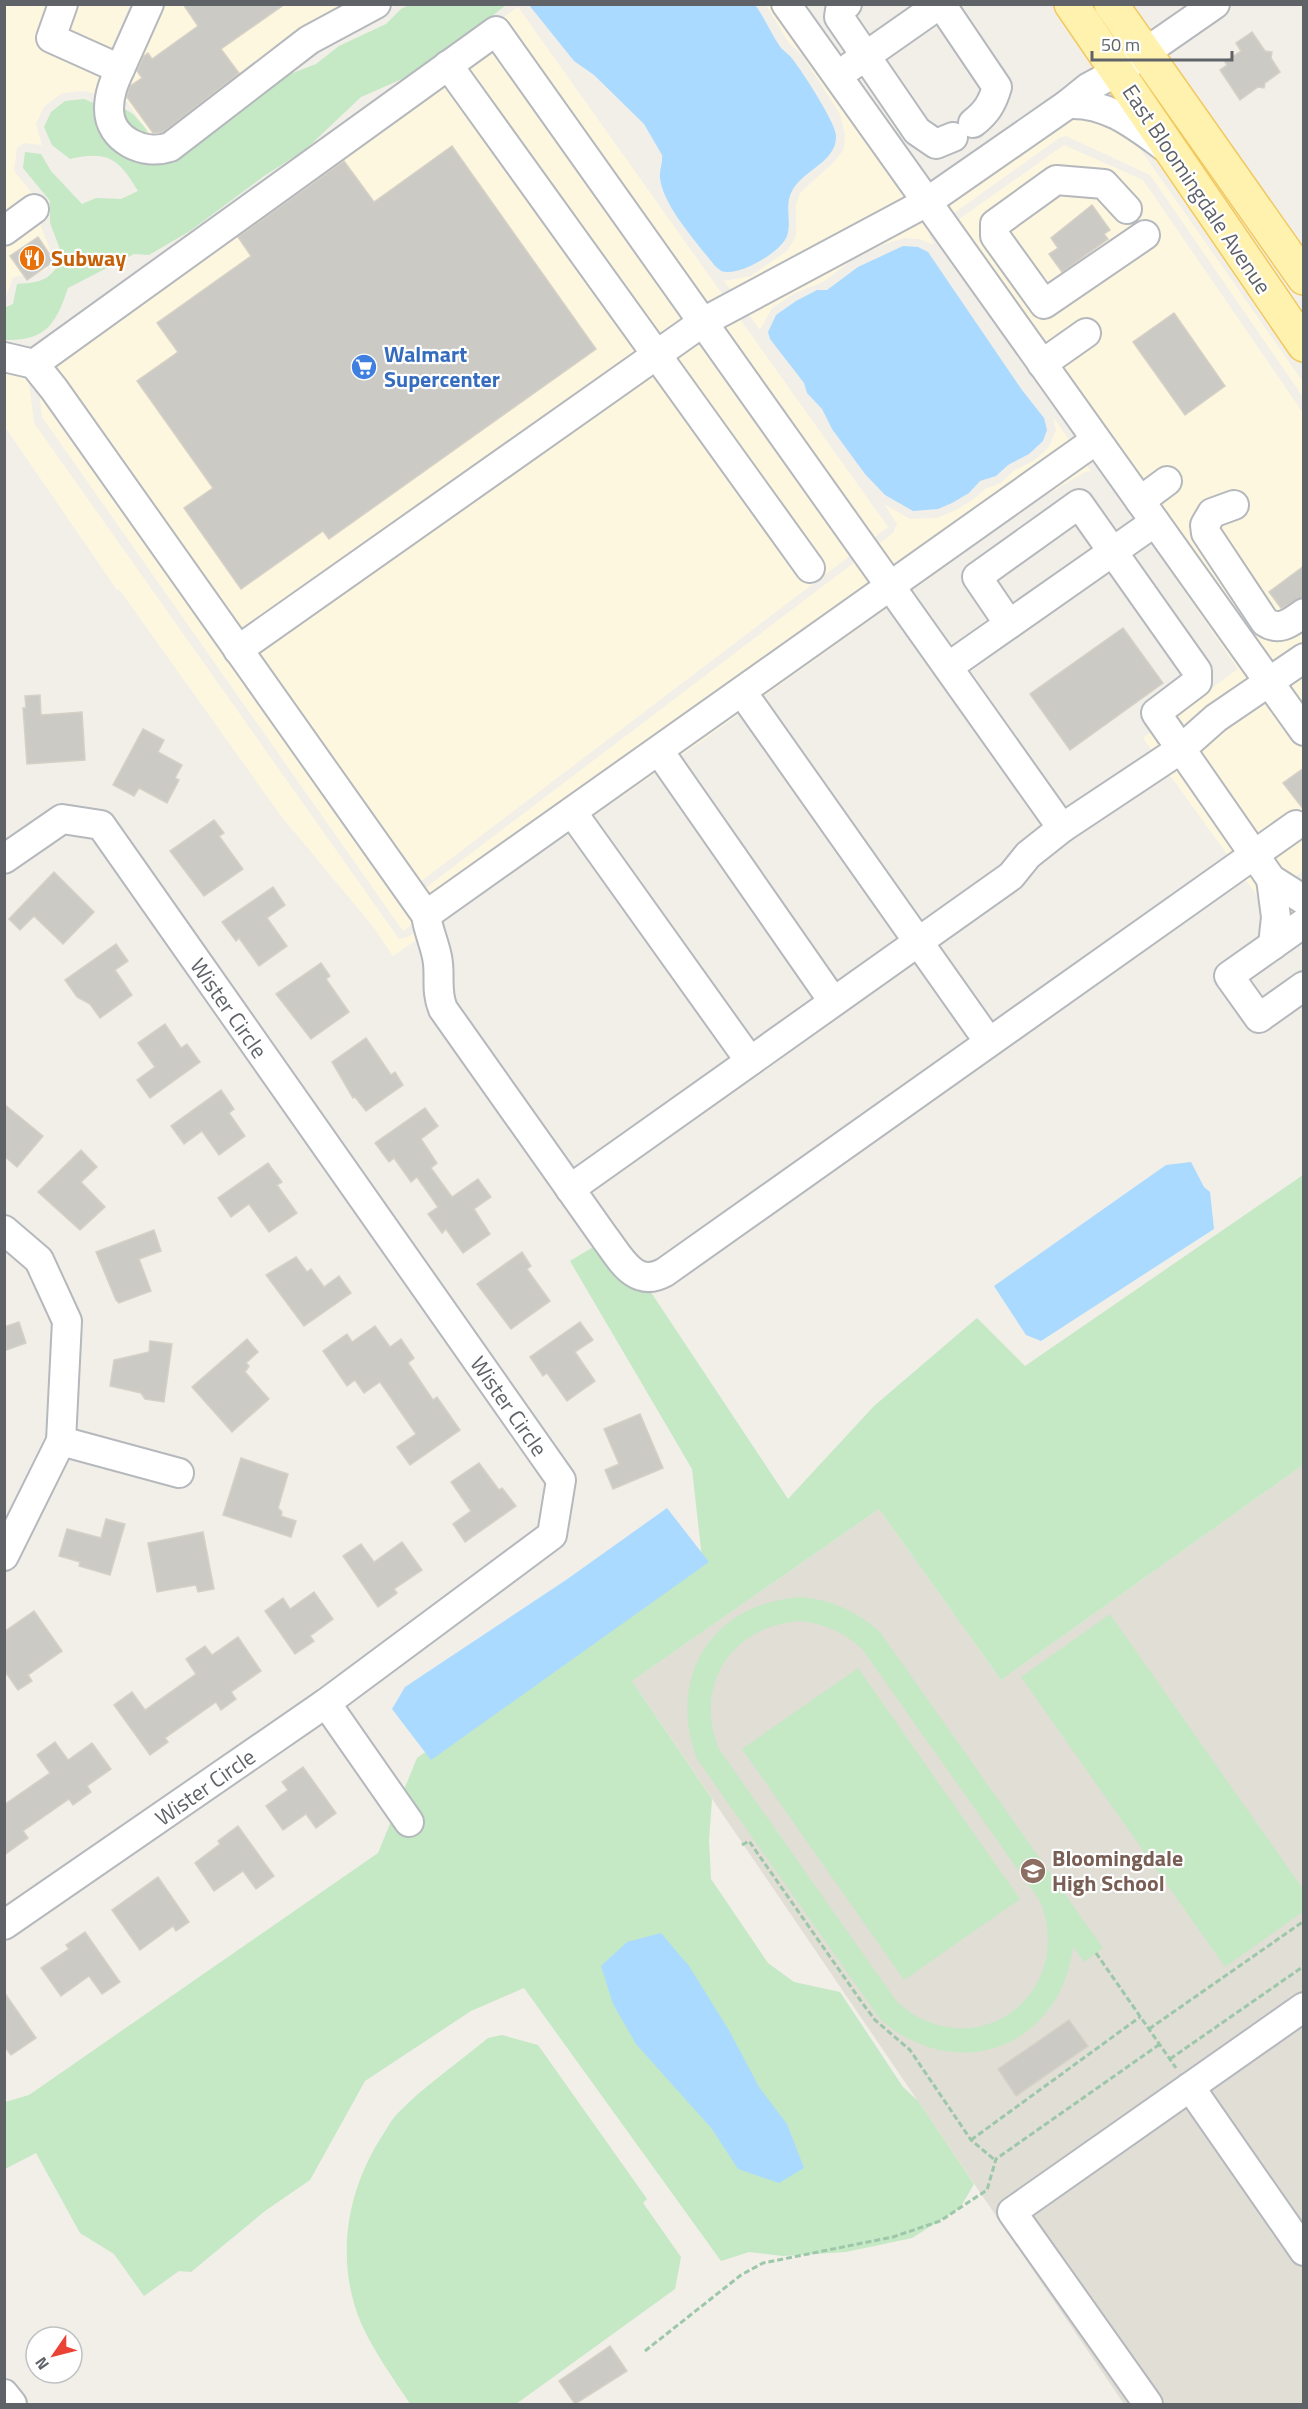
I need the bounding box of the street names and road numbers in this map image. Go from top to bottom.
street label: East Bloomingdale Avenue [1114,77,1280,301]
street label: Wister Circle [182,951,276,1065]
street label: Wister Circle [462,1349,556,1463]
street label: Wister Circle [148,1740,262,1834]

